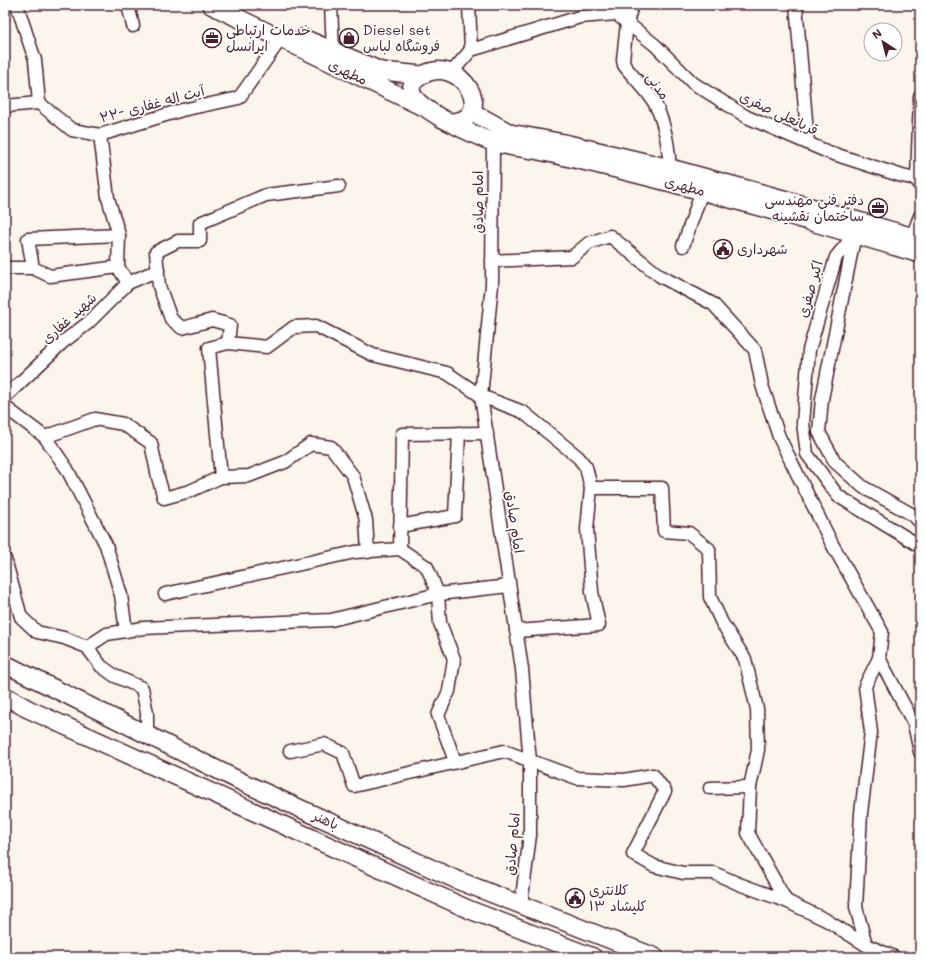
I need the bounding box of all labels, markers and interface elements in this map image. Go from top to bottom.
place label: خدمات ارتباطی ایرانسل [226,20,311,55]
place label: Diesel set فروشگاه لباس [363,20,440,55]
north arrow [863,22,903,62]
text: N [869,25,885,42]
office icon: خدمات ارتباطی ایرانسل [201,27,223,49]
shop icon: Diesel set فروشگاه لباس [338,27,360,49]
street label: مطهری [326,54,371,89]
street label: مدنی [642,68,674,103]
street label: ۲۲- آیت اله غفاری [97,80,207,127]
street label: قربانعلی صفری [737,86,822,139]
street label: امام صادق [468,171,489,233]
street label: مطهری [663,171,707,200]
place label: دفتر فنی مهندسی ساختمان نقشینه [765,190,864,225]
office icon: دفتر فنی مهندسی ساختمان نقشینه [867,197,889,219]
public building icon: شهرداری [712,238,734,260]
place label: شهرداری [737,239,788,258]
street label: اکبر صفری [792,258,827,320]
street label: شهید غفاری [37,288,100,347]
street label: امام صادق [500,489,529,555]
street label: باهنر [309,805,342,834]
street label: امام صادق [499,812,526,876]
place label: کلانتری ۱۳ کلیشاد [589,880,647,915]
public building icon: کلانتری ۱۳ کلیشاد [564,887,586,909]

